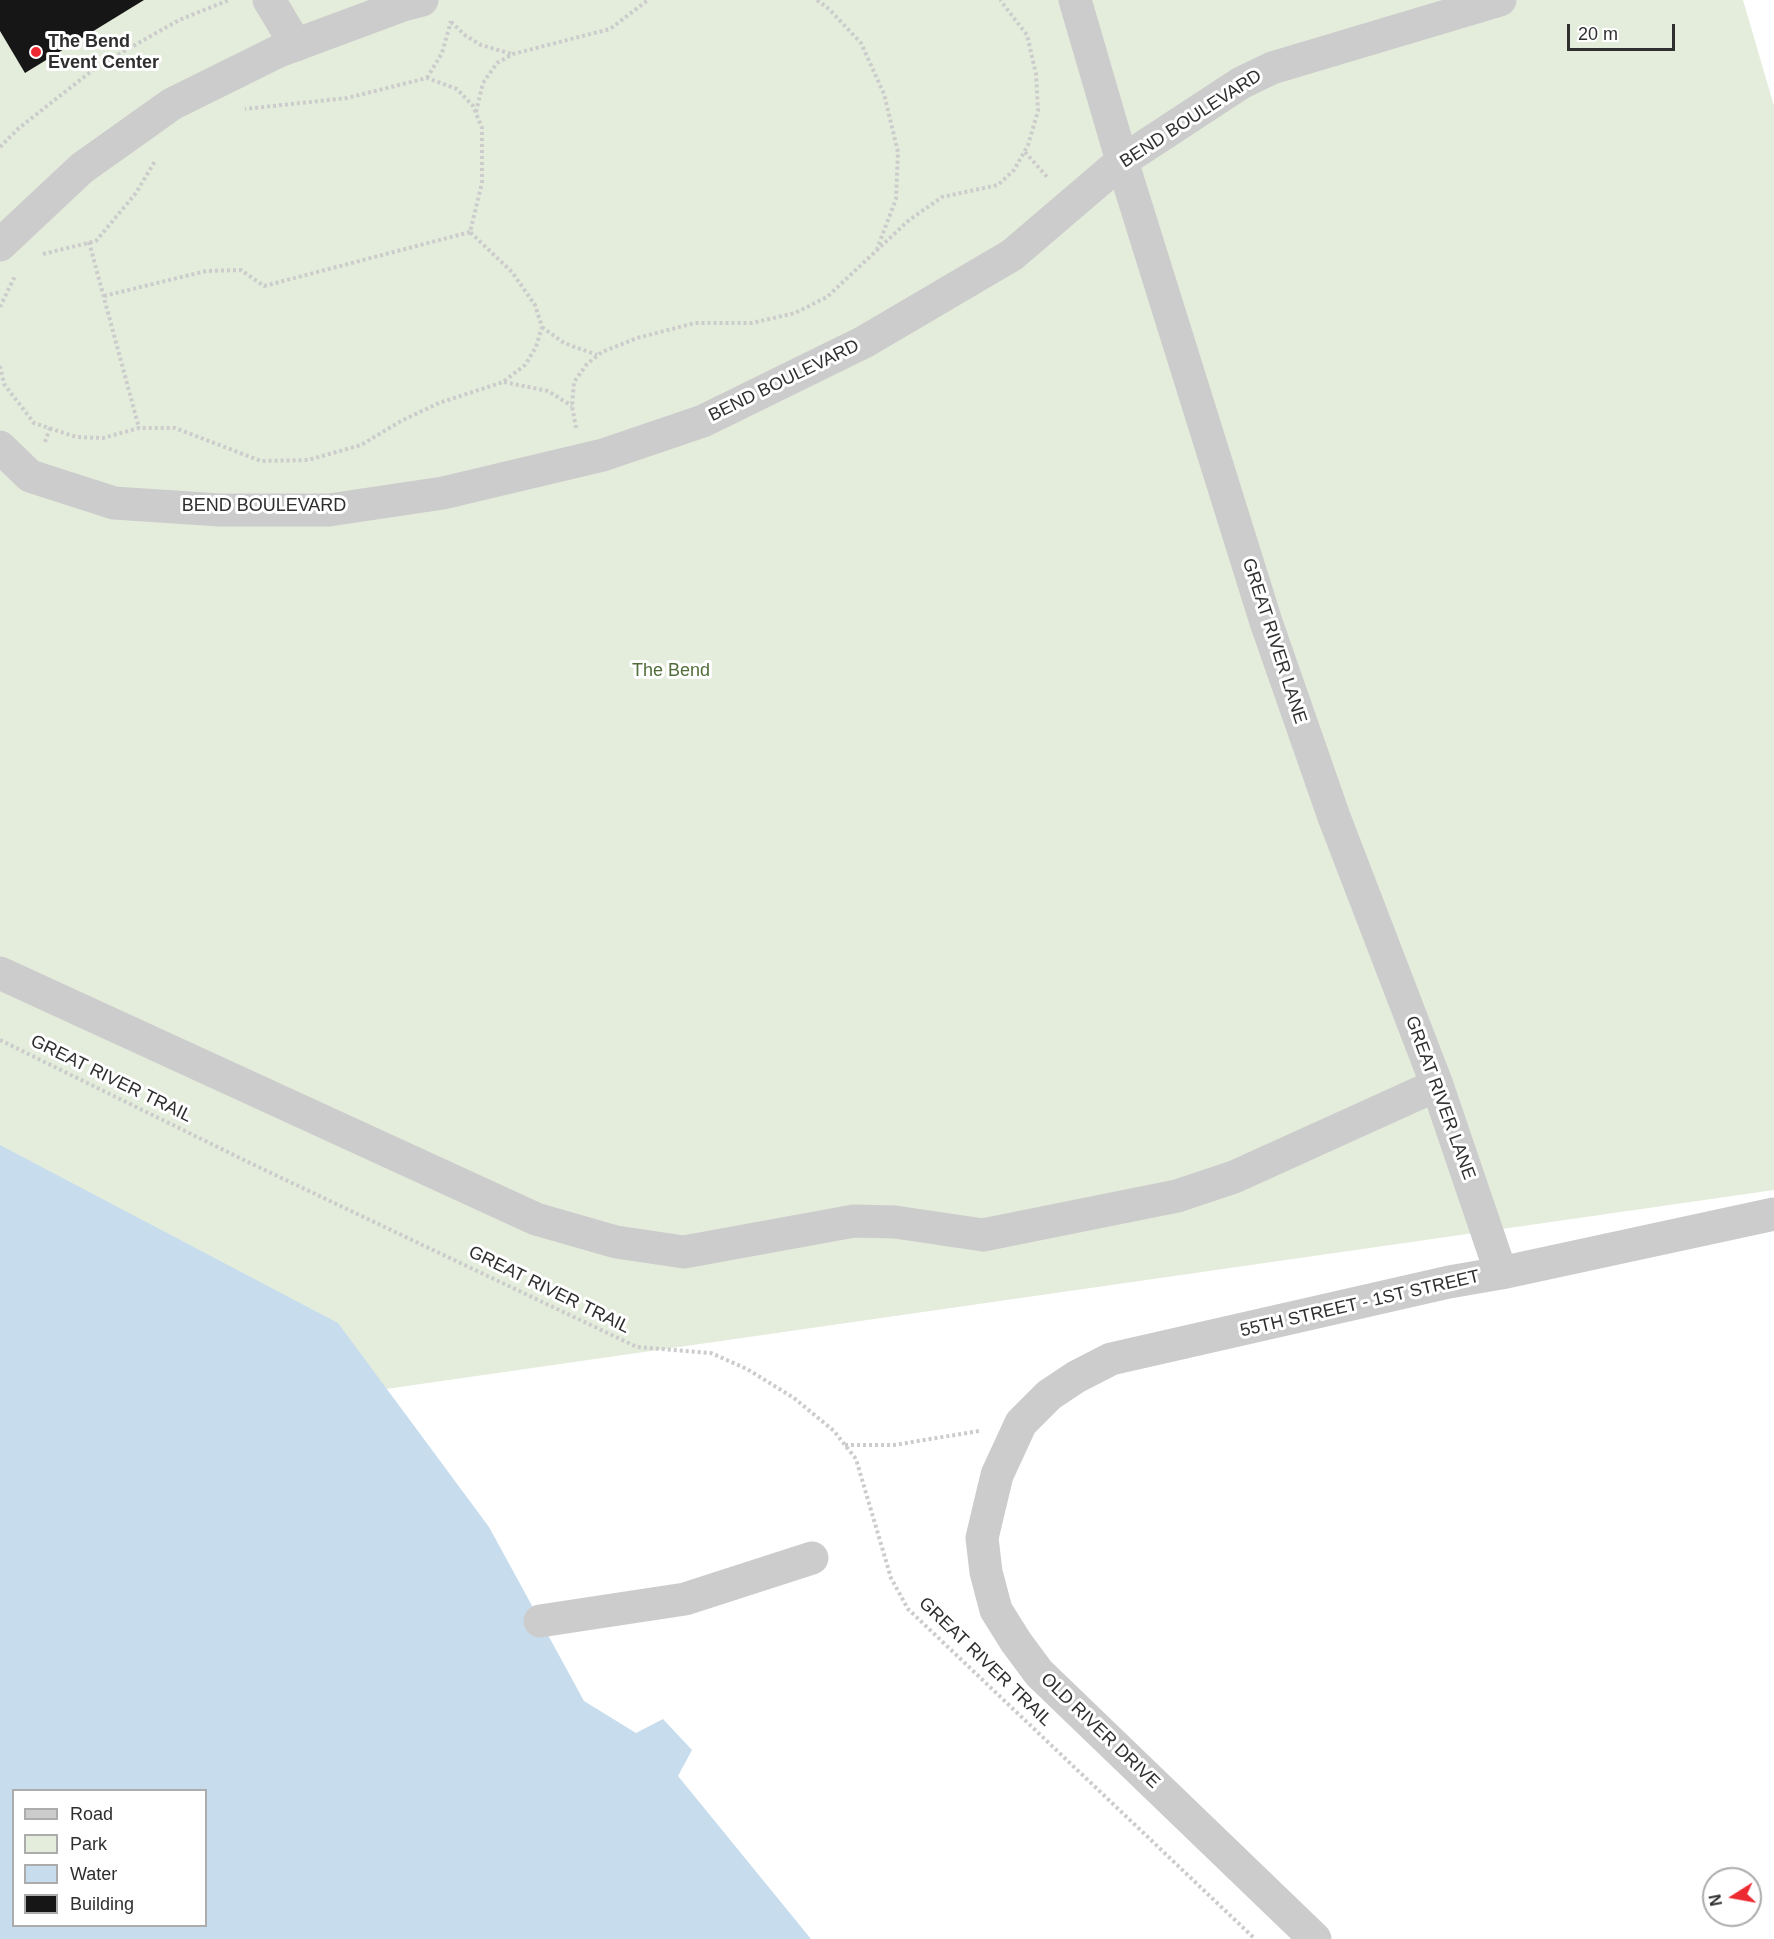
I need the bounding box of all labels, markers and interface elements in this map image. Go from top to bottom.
scale bar [1570,12,1678,50]
text: 20 m [1578,24,1618,44]
place label: The Bend Event Center [48,31,159,74]
marker: The Bend Event Center [29,45,43,59]
street label: BEND BOULEVARD [1116,65,1266,173]
street label: BEND BOULEVARD [705,335,863,427]
street label: BEND BOULEVARD [182,495,346,517]
street label: GREAT RIVER LANE [1237,556,1311,726]
park label: The Bend [632,660,710,682]
street label: GREAT RIVER LANE [1400,1013,1480,1183]
street label: GREAT RIVER TRAIL [27,1031,195,1127]
street label: GREAT RIVER TRAIL [465,1242,633,1338]
street label: 55TH STREET - 1ST STREET [1238,1266,1482,1342]
street label: GREAT RIVER TRAIL [914,1593,1056,1731]
street label: OLD RIVER DRIVE [1036,1669,1164,1793]
legend [12,1789,207,1927]
text: Road [70,1804,113,1824]
text: Park [70,1834,107,1854]
text: Water [70,1864,117,1884]
north arrow [1702,1867,1762,1927]
text: N [1706,1893,1725,1907]
text: Building [70,1894,134,1914]

